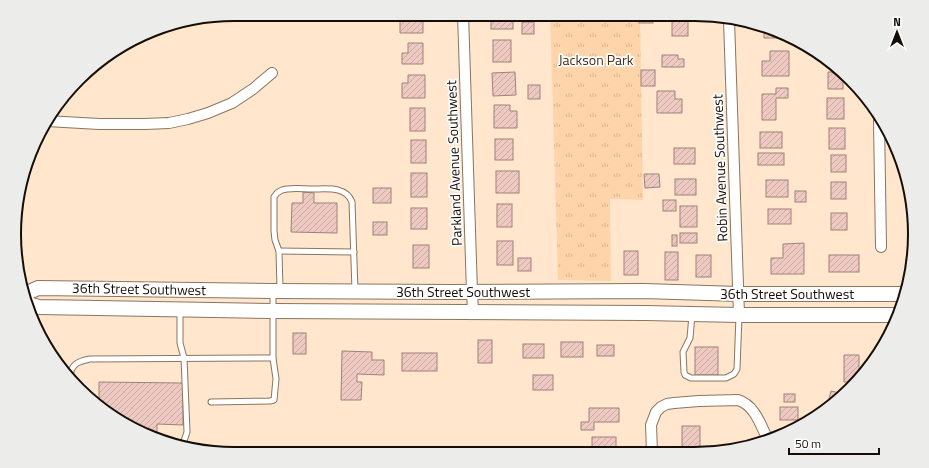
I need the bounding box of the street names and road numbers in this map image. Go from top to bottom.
street label: Parkland Avenue Southwest [440,80,467,246]
street label: Robin Avenue Southwest [706,94,733,242]
street label: 36th Street Southwest [72,277,206,300]
street label: 36th Street Southwest [396,281,530,302]
street label: 36th Street Southwest [720,283,854,304]

